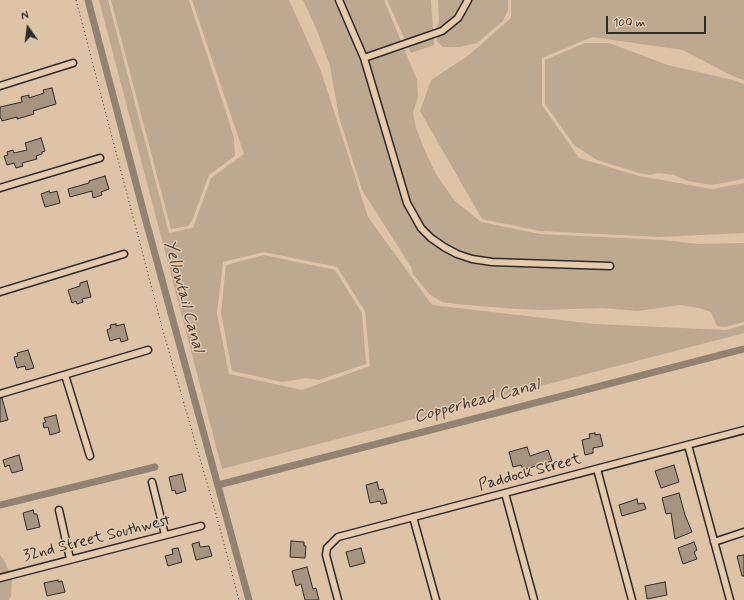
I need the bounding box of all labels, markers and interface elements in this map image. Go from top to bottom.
north arrow [8,8,48,48]
scale bar [608,8,708,34]
text: N [20,9,30,24]
text: 100 m [613,15,645,31]
water label: Yellowtail Canal [158,238,208,354]
water label: Copperhead Canal [412,375,542,429]
street label: Paddock Street [477,450,583,496]
street label: 32nd Street Southwest [21,511,173,567]

